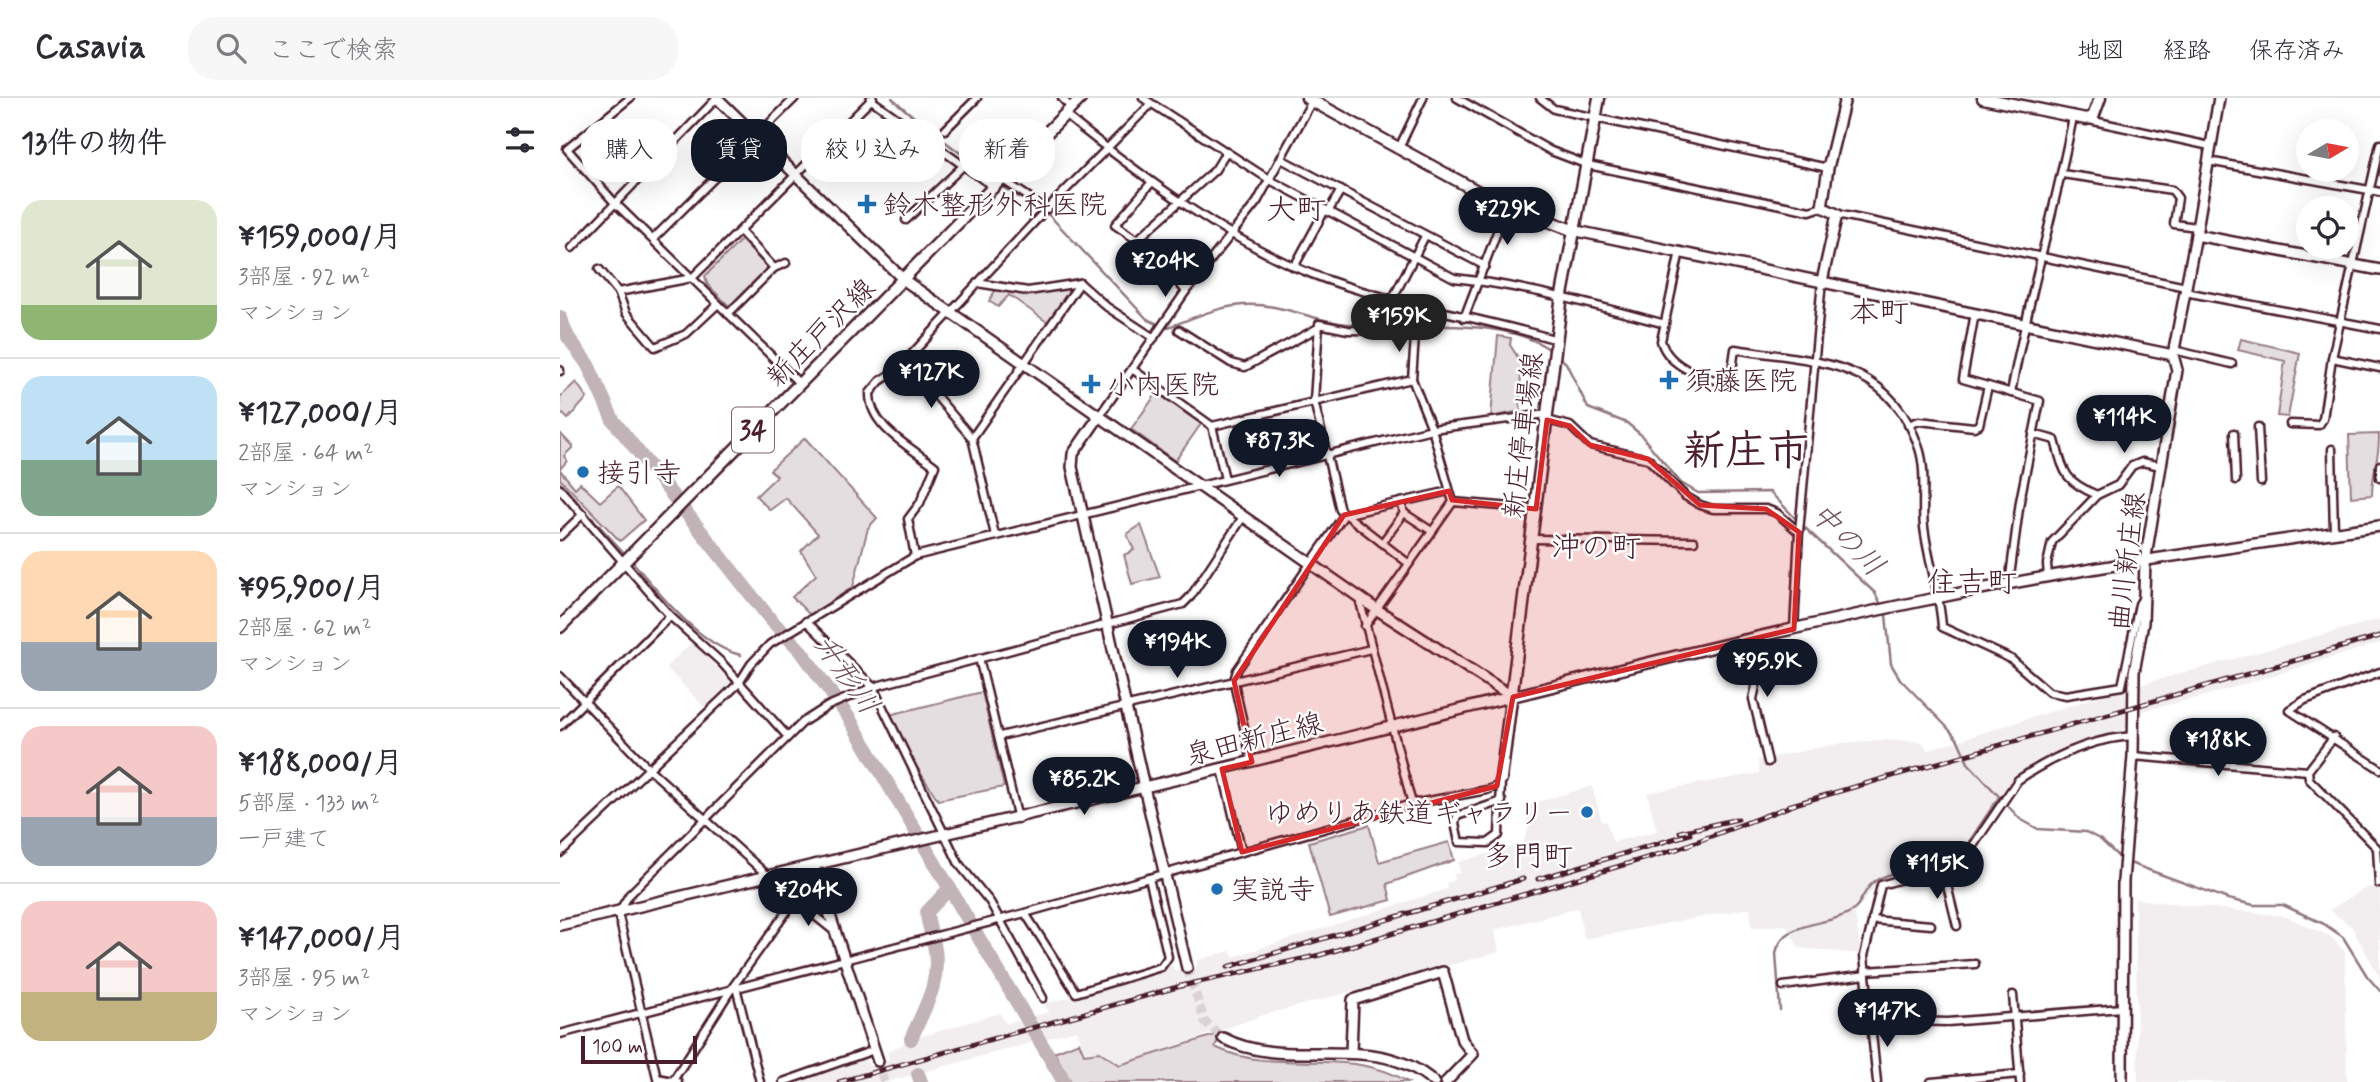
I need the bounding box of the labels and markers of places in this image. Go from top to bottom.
place label: 鈴木整形外科医院 [883,188,1107,225]
pin: ¥229K [1458,188,1556,247]
marker: 鈴木整形外科医院 [857,194,877,214]
pin: ¥204K [1116,240,1214,299]
pin: ¥159K [1350,294,1448,354]
pin: ¥127K [882,350,980,410]
place label: 須藤医院 [1685,364,1797,401]
place label: 小内医院 [1107,368,1219,405]
marker: 須藤医院 [1659,370,1679,390]
marker: 小内医院 [1081,374,1101,394]
pin: ¥114K [2075,396,2173,455]
pin: ¥87.3K [1222,420,1336,479]
place label: 接引寺 [597,456,681,493]
marker: 接引寺 [575,464,591,480]
pin: ¥194K [1128,620,1226,680]
pin: ¥95.9K [1710,640,1824,699]
pin: ¥188K [2169,718,2267,778]
pin: ¥85.2K [1027,758,1141,817]
place label: ゆめりあ鉄道ギャラリー [1265,796,1573,833]
marker: ゆめりあ鉄道ギャラリー [1579,804,1595,820]
pin: ¥115K [1888,842,1986,901]
pin: ¥204K [759,868,857,928]
place label: 実説寺 [1231,873,1315,910]
marker: 実説寺 [1209,881,1225,897]
pin: ¥147K [1838,990,1936,1049]

